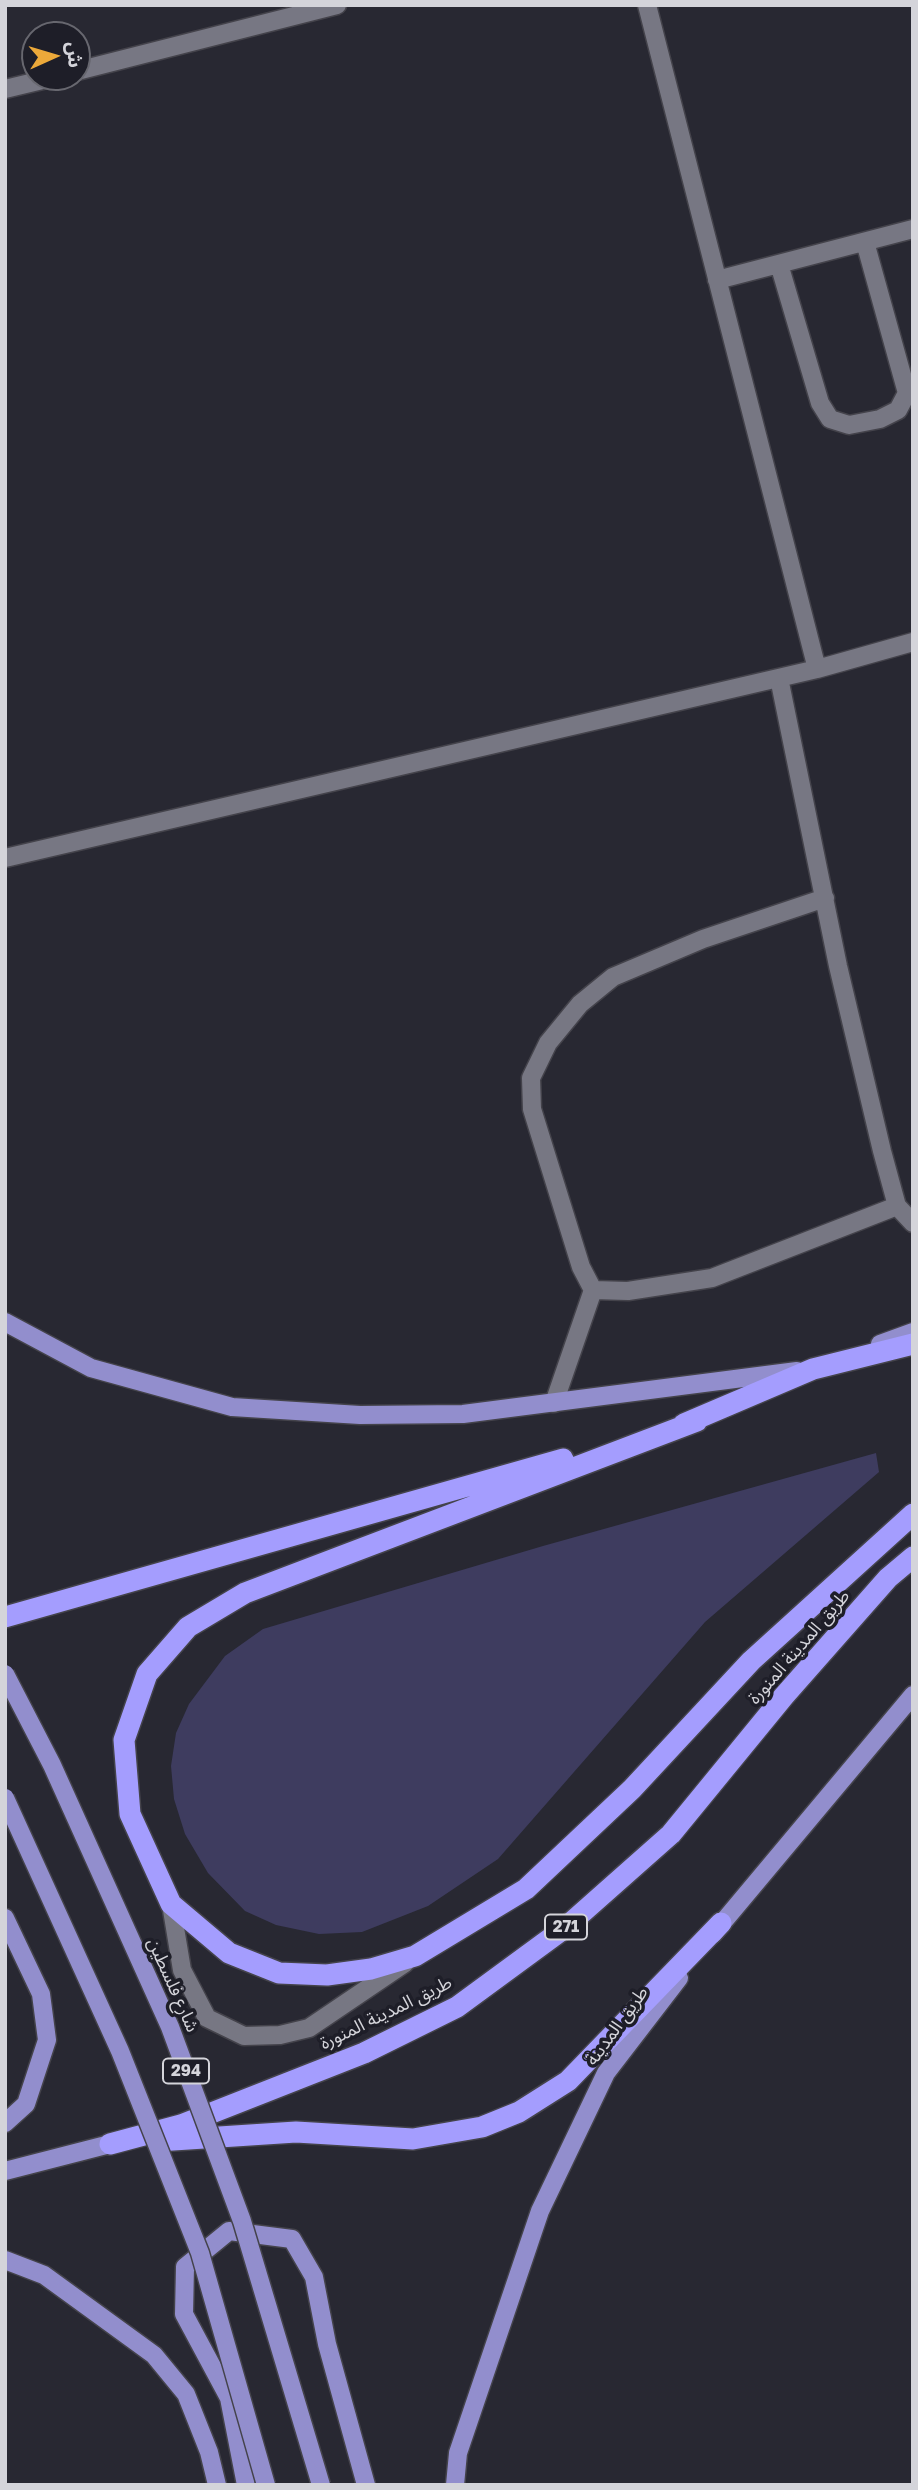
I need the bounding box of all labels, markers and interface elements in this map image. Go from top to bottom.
north arrow [21,21,91,91]
text: ش [63,41,88,68]
street label: طريق المدينة المنورة [744,1586,854,1708]
road number: 271 [545,1914,587,1940]
street label: شارع فلسطين [143,1934,203,2036]
street label: طريق المدينة المنورة [316,1972,456,2054]
street label: طريق المدينة [581,1982,653,2070]
road number: 294 [163,2058,209,2084]

